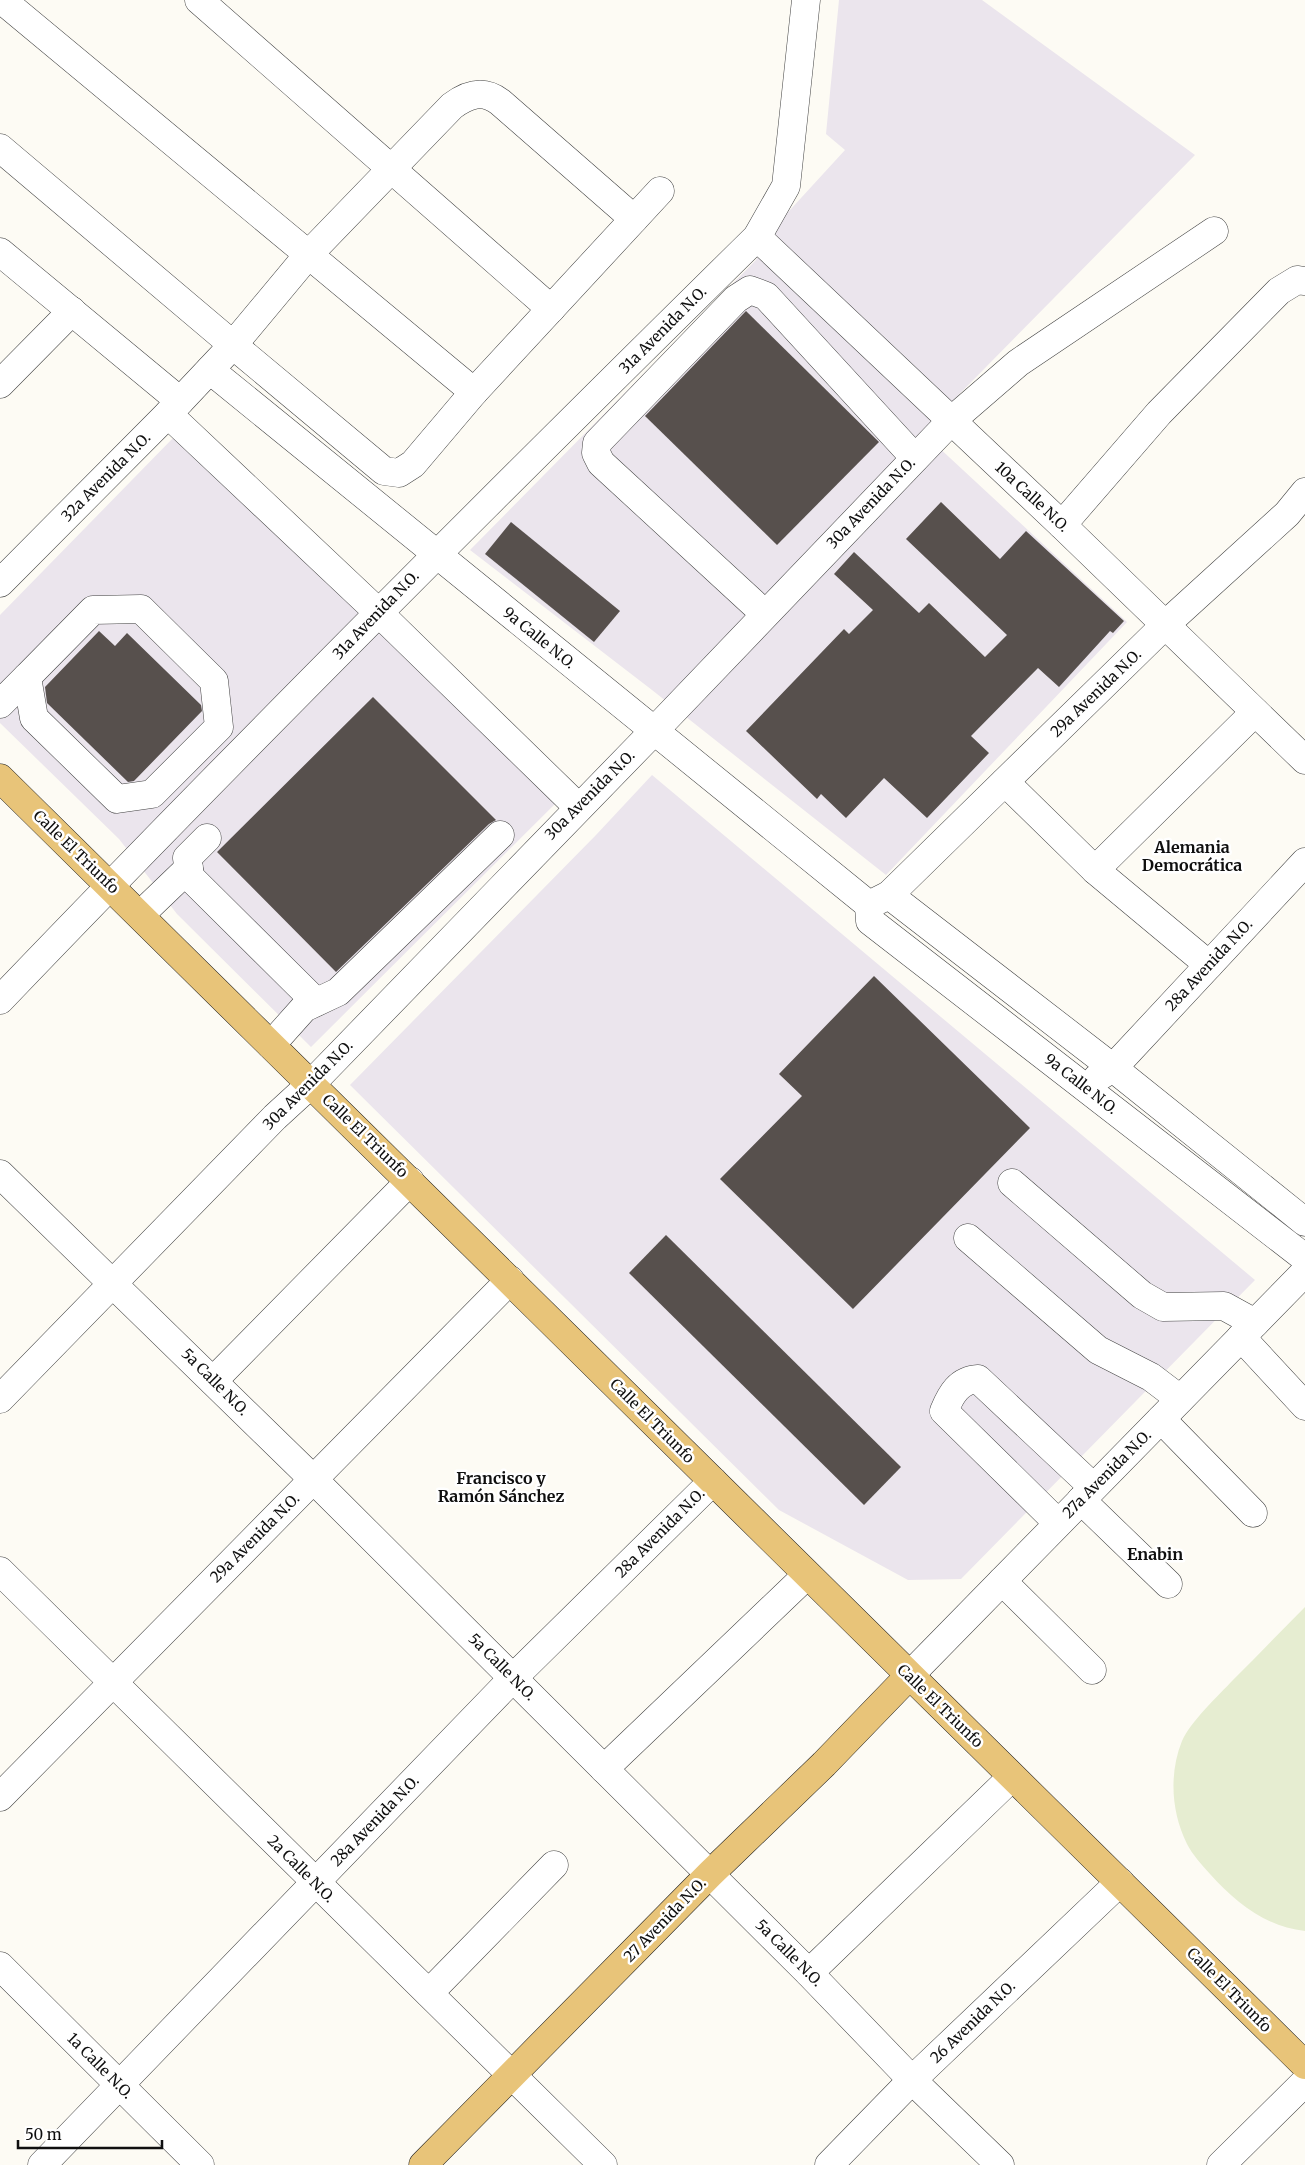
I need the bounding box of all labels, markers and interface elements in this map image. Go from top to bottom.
street label: 31a Avenida N.O. [615,282,710,377]
street label: 32a Avenida N.O. [57,428,154,525]
street label: 30a Avenida N.O. [822,453,919,552]
street label: 10a Calle N.O. [991,457,1073,536]
street label: 31a Avenida N.O. [329,566,423,663]
street label: 9a Calle N.O. [499,603,579,673]
street label: 29a Avenida N.O. [1046,645,1145,741]
street label: 30a Avenida N.O. [541,746,639,844]
street label: Calle El Triunfo [30,806,123,898]
district label: Alemania Democrática [1142,837,1242,875]
street label: 28a Avenida N.O. [1161,915,1256,1015]
street label: 30a Avenida N.O. [259,1036,357,1134]
street label: 9a Calle N.O. [1041,1049,1122,1118]
street label: Calle El Triunfo [319,1090,412,1182]
street label: 5a Calle N.O. [178,1344,253,1419]
street label: Calle El Triunfo [606,1374,699,1467]
street label: 27a Avenida N.O. [1058,1425,1155,1522]
district label: Francisco y Ramón Sánchez [438,1468,564,1506]
street label: 28a Avenida N.O. [611,1484,709,1582]
street label: 29a Avenida N.O. [206,1489,303,1586]
district label: Enabin [1127,1544,1183,1564]
street label: 5a Calle N.O. [465,1629,540,1704]
street label: Calle El Triunfo [894,1660,987,1752]
street label: 28a Avenida N.O. [326,1771,423,1870]
street label: 2a Calle N.O. [264,1831,339,1906]
street label: 27 Avenida N.O. [620,1873,710,1966]
street label: 5a Calle N.O. [752,1915,827,1990]
street label: Calle El Triunfo [1183,1943,1276,2036]
street label: 26 Avenida N.O. [926,1976,1019,2067]
street label: 1a Calle N.O. [63,2029,137,2103]
scale bar [18,2118,161,2150]
text: 50 m [25,2125,62,2144]

